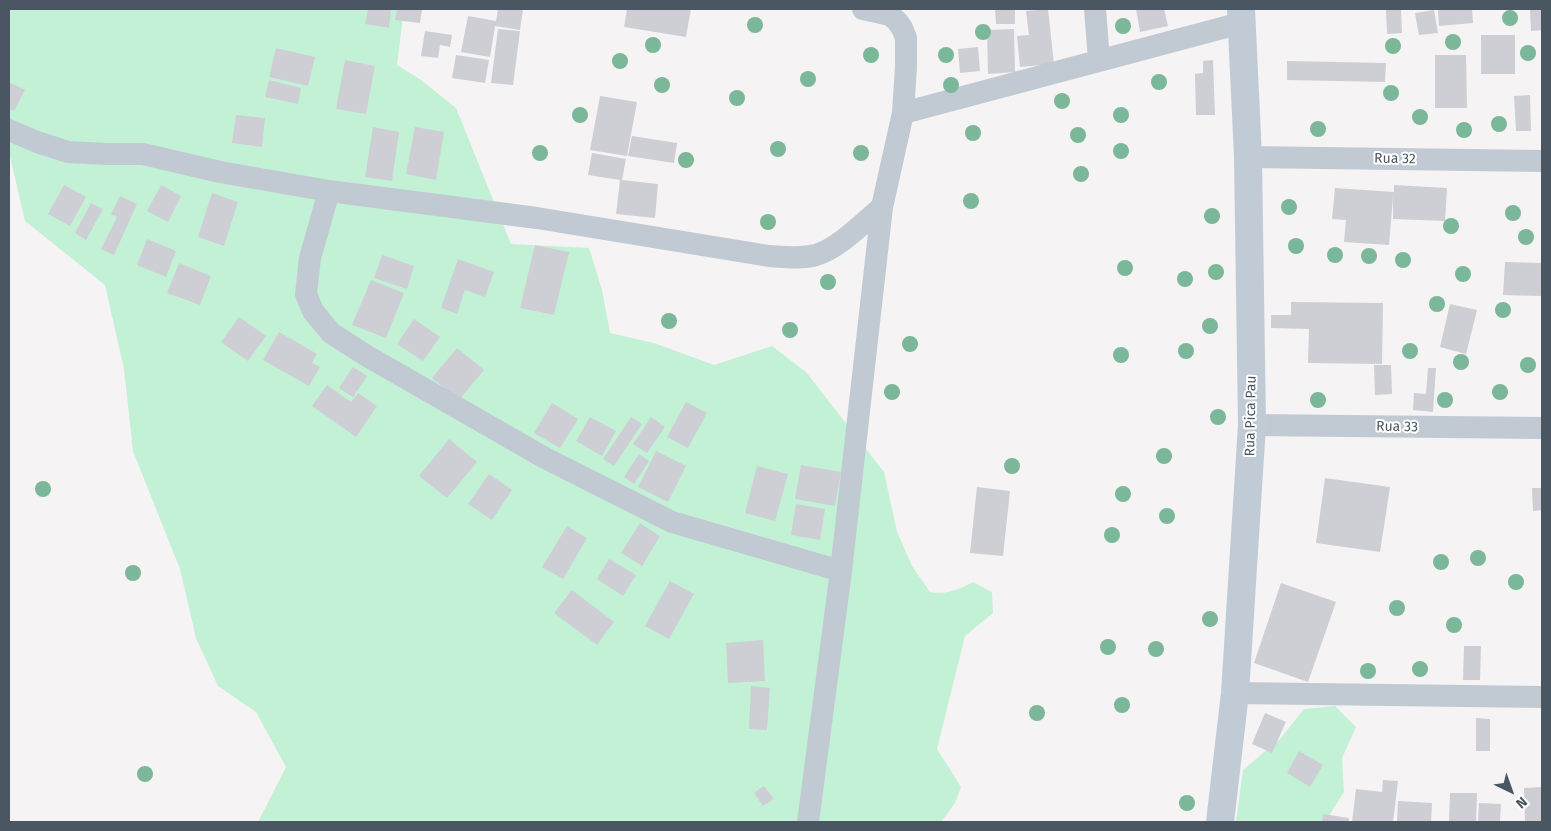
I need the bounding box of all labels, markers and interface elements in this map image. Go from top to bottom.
street label: Rua 32 [1374,150,1416,168]
street label: Rua Pica Pau [1242,375,1260,457]
street label: Rua 33 [1376,418,1418,436]
north arrow [1486,766,1536,816]
text: N [1512,793,1531,812]

